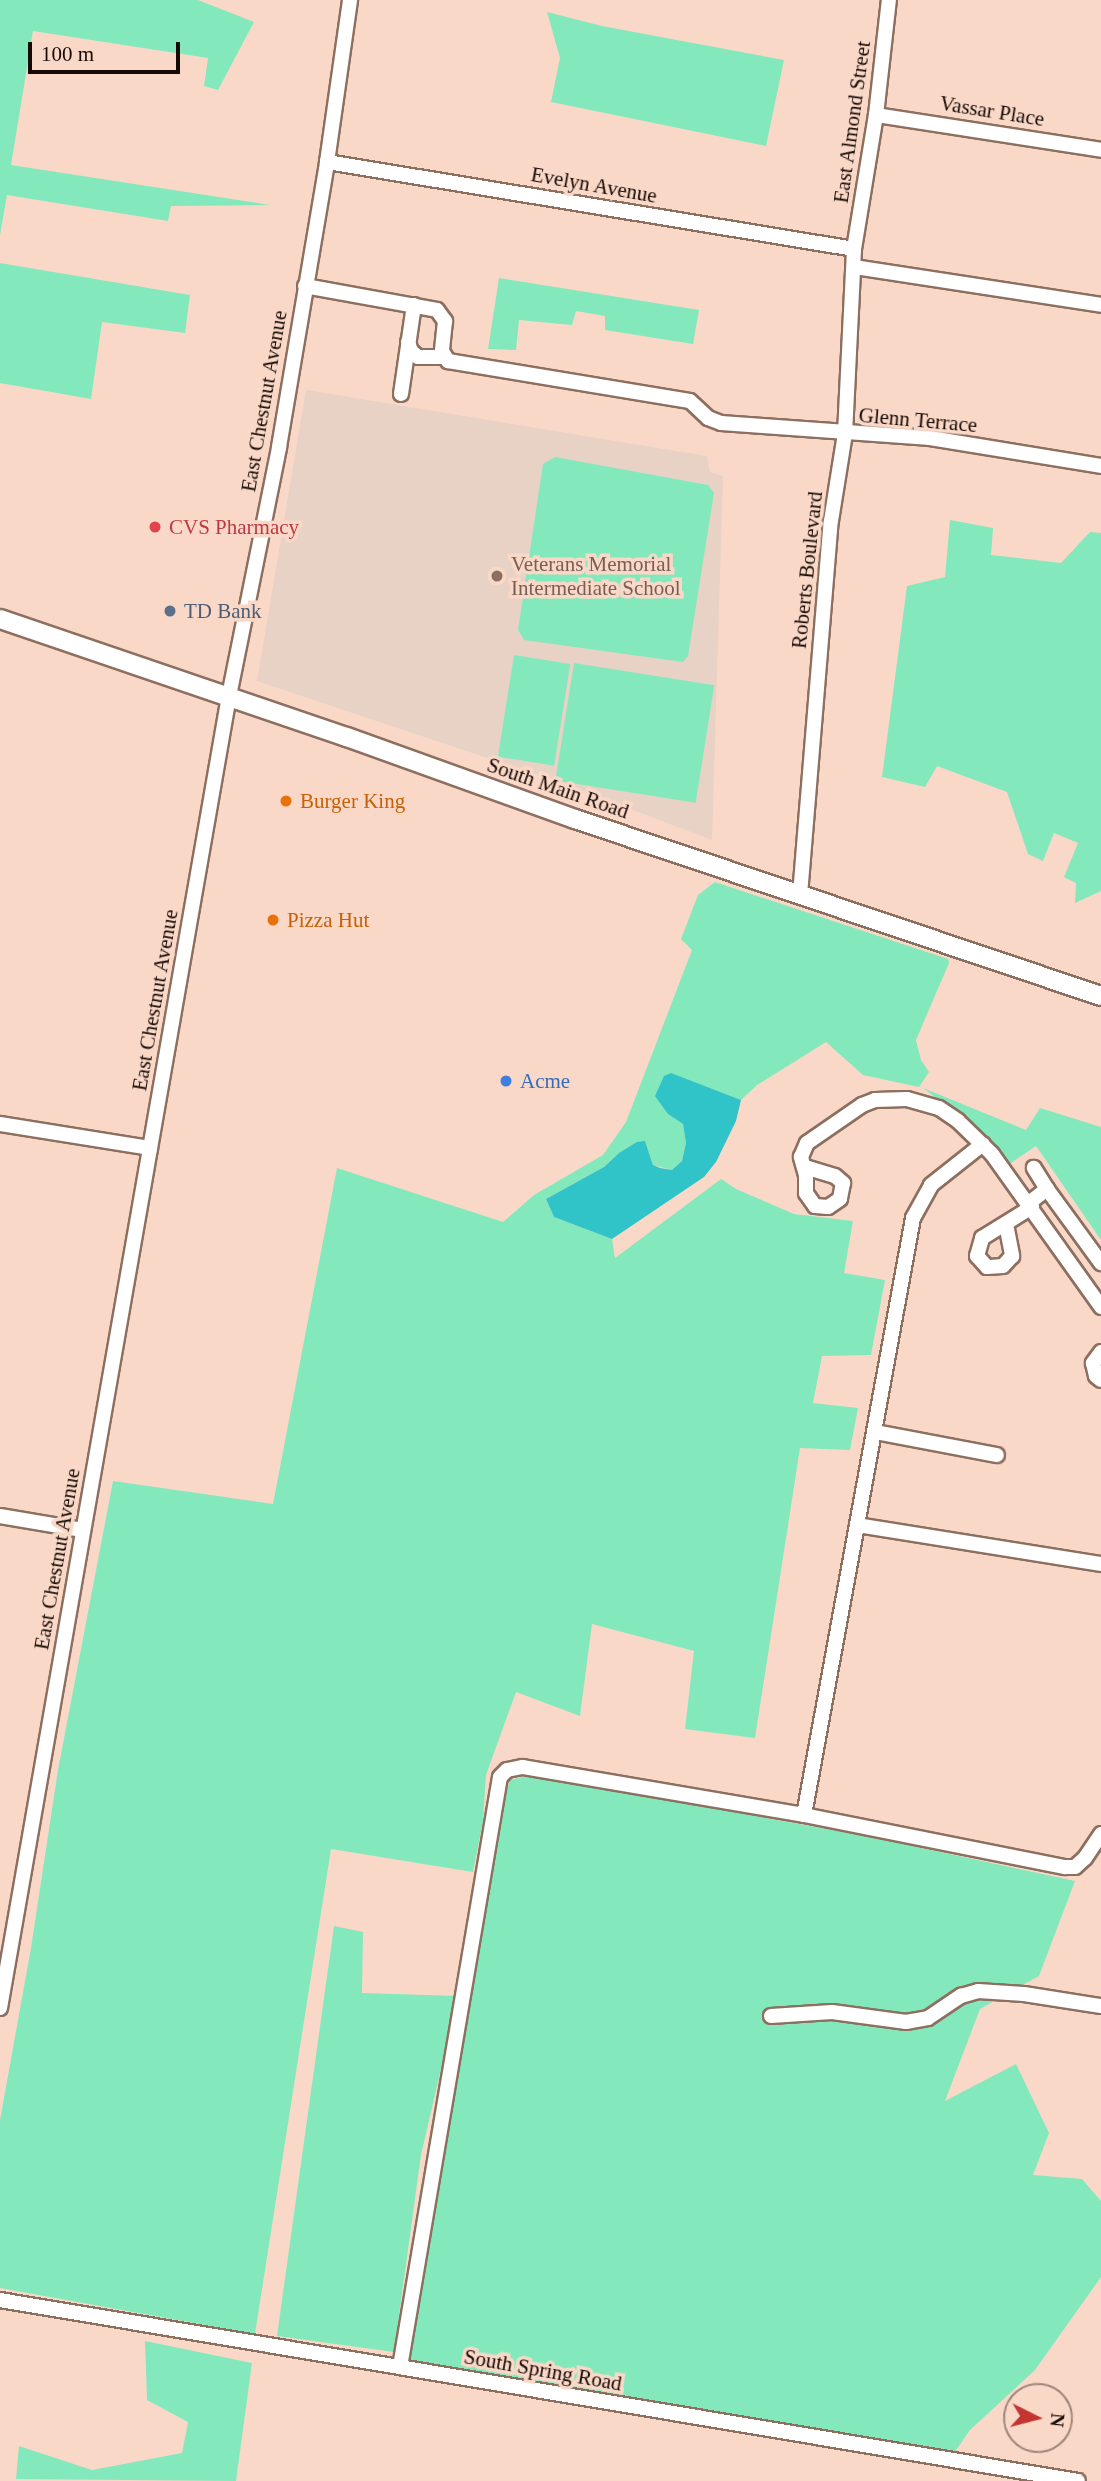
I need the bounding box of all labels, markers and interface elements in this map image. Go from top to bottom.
scale bar [32,28,184,72]
street label: East Almond Street [828,39,876,205]
text: 100 m [41,42,94,66]
street label: Vassar Place [938,90,1046,132]
street label: Evelyn Avenue [529,161,659,209]
street label: East Chestnut Avenue [236,308,292,494]
street label: Glenn Terrace [858,402,978,438]
street label: Roberts Boulevard [786,490,828,650]
place label: CVS Pharmacy [169,514,299,540]
marker: CVS Pharmacy [147,519,163,535]
place label: Veterans Memorial Intermediate School [511,551,681,601]
marker: Veterans Memorial Intermediate School [489,568,505,584]
place label: TD Bank [184,598,262,624]
marker: TD Bank [162,603,178,619]
street label: South Main Road [484,752,632,824]
place label: Burger King [300,788,405,814]
marker: Burger King [278,793,294,809]
street label: East Chestnut Avenue [127,907,183,1093]
place label: Pizza Hut [287,907,369,933]
marker: Pizza Hut [265,912,281,928]
place label: Acme [520,1068,570,1094]
marker: Acme [498,1073,514,1089]
street label: East Chestnut Avenue [29,1466,85,1652]
street label: South Spring Road [462,2344,624,2396]
north arrow [1003,2383,1073,2453]
text: N [1046,2412,1069,2428]

